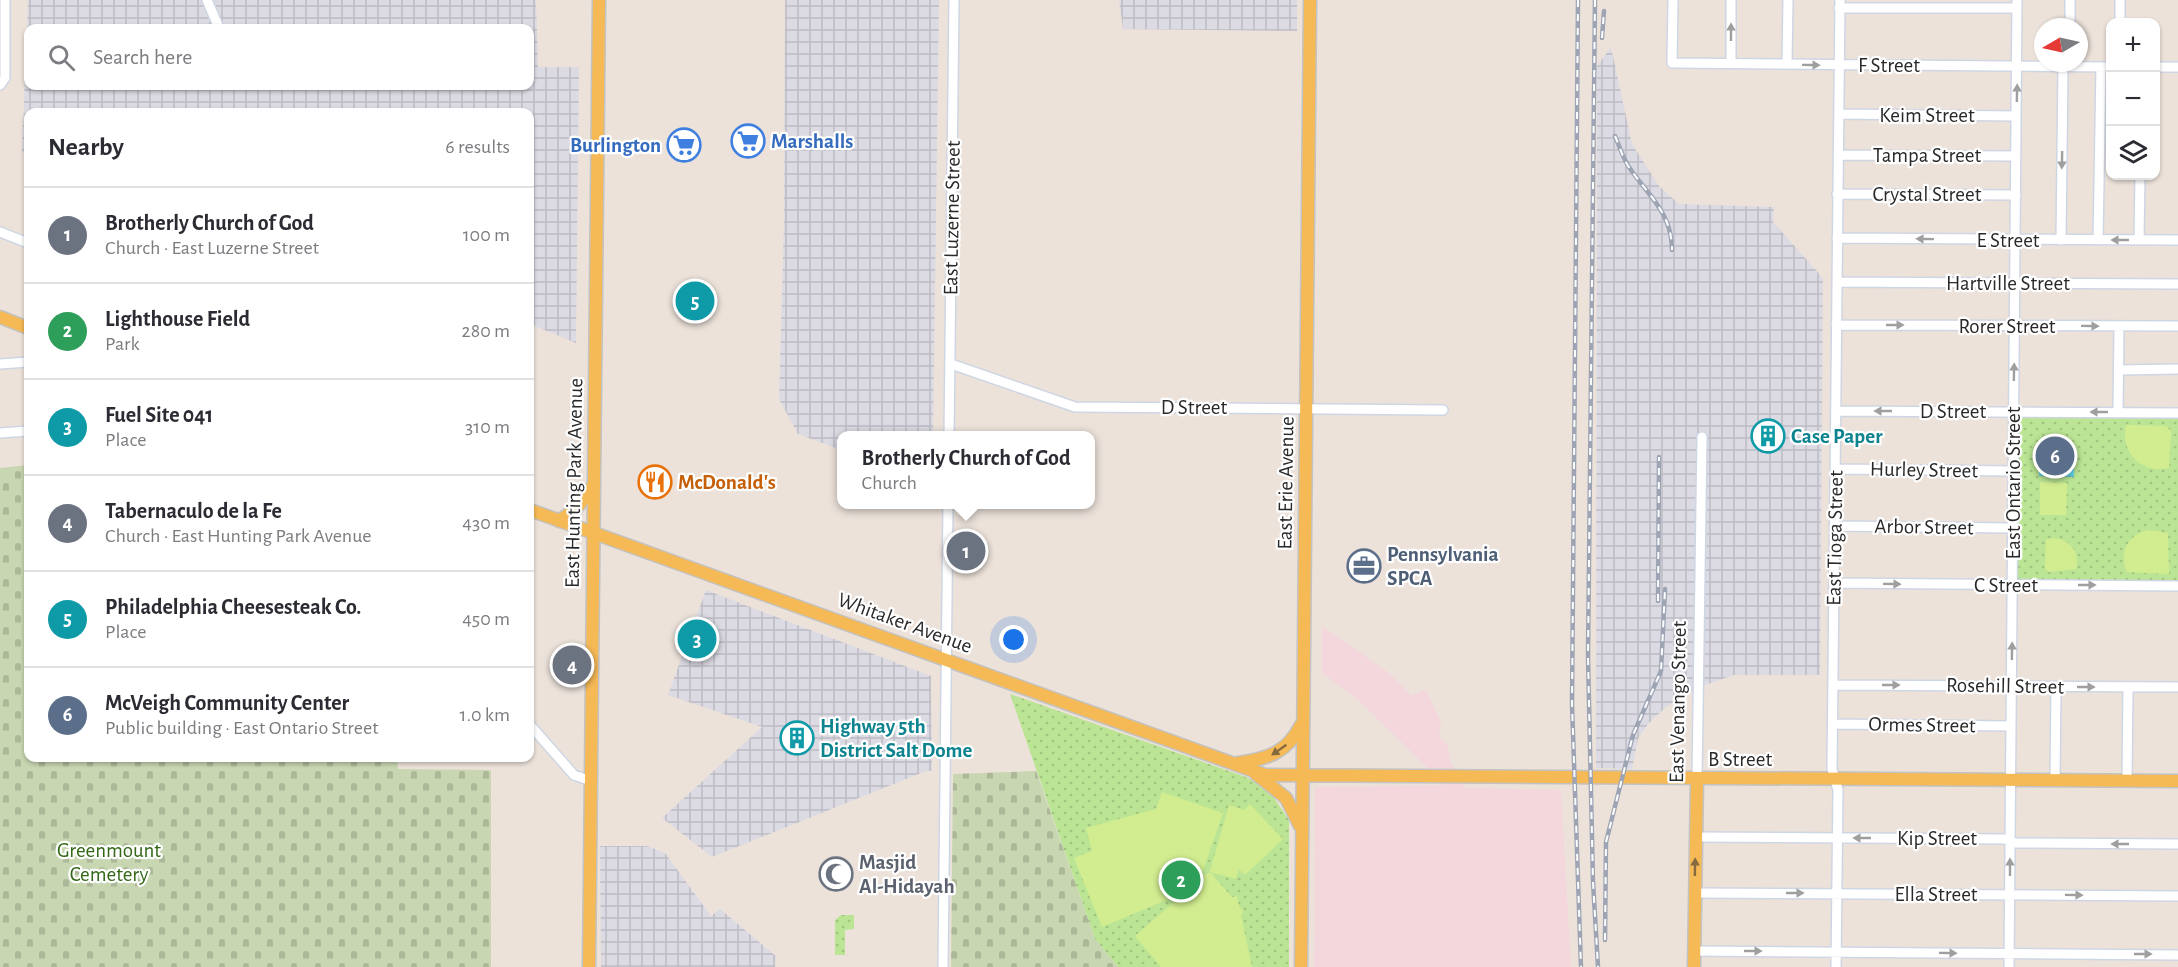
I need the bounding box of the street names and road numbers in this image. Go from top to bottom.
street label: F Street [1858,55,1920,76]
street label: Keim Street [1879,105,1975,126]
street label: East Luzerne Street [940,140,964,296]
street label: Tampa Street [1873,145,1982,166]
street label: Crystal Street [1873,184,1982,205]
street label: E Street [1976,230,2040,251]
street label: Hartville Street [1946,273,2070,294]
street label: Rorer Street [1958,316,2056,337]
street label: East Hunting Park Avenue [562,378,586,588]
street label: D Street [1161,397,1228,418]
street label: D Street [1920,401,1987,422]
street label: East Ontario Street [2003,406,2024,559]
street label: East Erie Avenue [1274,416,1298,550]
street label: Hurley Street [1870,459,1979,481]
street label: East Tioga Street [1823,470,1847,606]
street label: Arbor Street [1874,516,1974,538]
street label: C Street [1974,575,2038,596]
street label: Whitaker Avenue [835,589,975,657]
street label: East Venango Street [1666,620,1690,783]
street label: Rosehill Street [1946,674,2064,698]
street label: Ormes Street [1868,714,1976,736]
street label: B Street [1708,749,1772,770]
street label: Kip Street [1897,828,1977,849]
street label: Ella Street [1894,884,1978,905]

